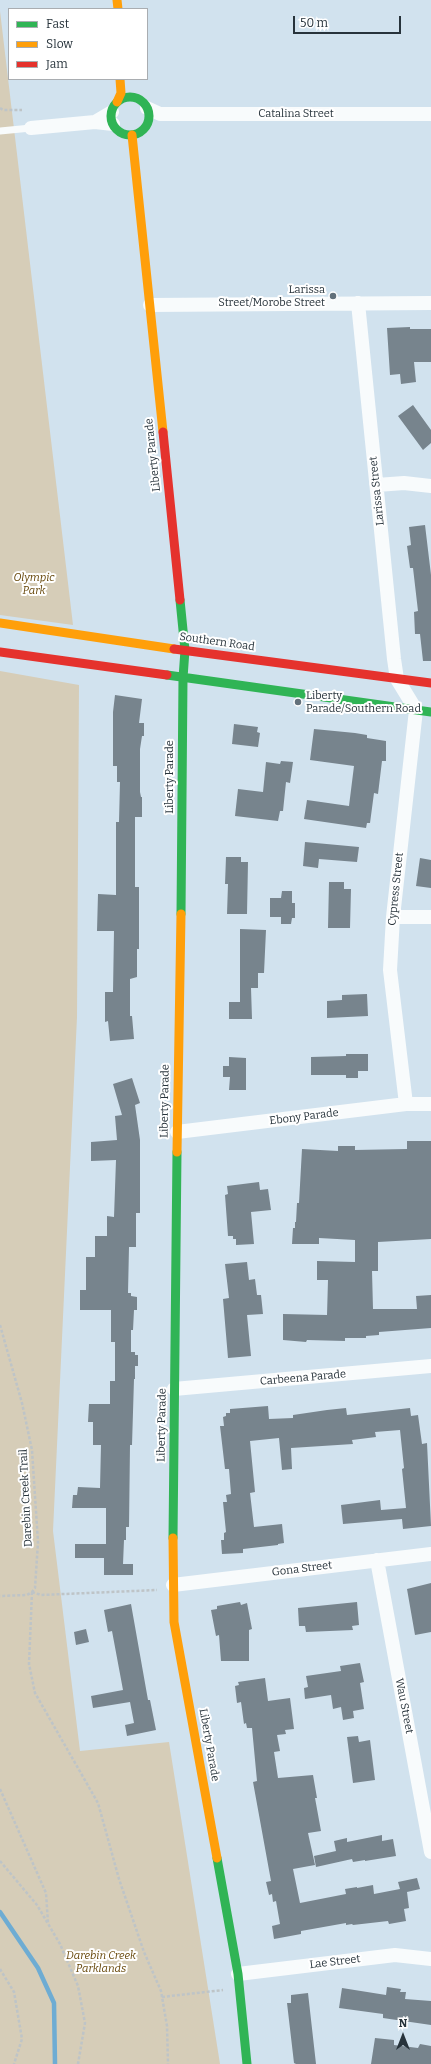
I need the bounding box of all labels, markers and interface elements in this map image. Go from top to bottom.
legend [8,8,148,80]
scale bar [295,8,403,34]
text: 50 m [300,16,328,30]
text: Fast [46,17,69,31]
text: Slow [46,37,73,51]
text: Jam [46,57,68,71]
street label: Catalina Street [258,107,334,121]
place label: Larissa Street/Morobe Street [218,283,325,309]
marker: Larissa Street/Morobe Street [328,291,338,301]
street label: Liberty Parade [143,418,163,492]
street label: Larissa Street [367,456,387,526]
park label: Olympic Park [13,571,55,597]
street label: Southern Road [178,630,256,654]
place label: Liberty Parade/Southern Road [306,689,421,715]
marker: Liberty Parade/Southern Road [293,697,303,707]
street label: Liberty Parade [163,740,177,814]
street label: Cypress Street [386,852,406,926]
street label: Liberty Parade [158,1064,172,1138]
street label: Ebony Parade [269,1106,339,1128]
street label: Carbeena Parade [259,1368,347,1388]
street label: Liberty Parade [155,1388,169,1462]
street label: Darebin Creek Trail [17,1449,35,1547]
street label: Gona Street [271,1559,333,1579]
street label: Wau Street [392,1677,416,1735]
street label: Liberty Parade [196,1708,222,1782]
park label: Darebin Creek Parklands [66,1949,136,1975]
street label: Lae Street [309,1952,361,1972]
north arrow [383,2016,423,2056]
text: N [399,2017,407,2030]

